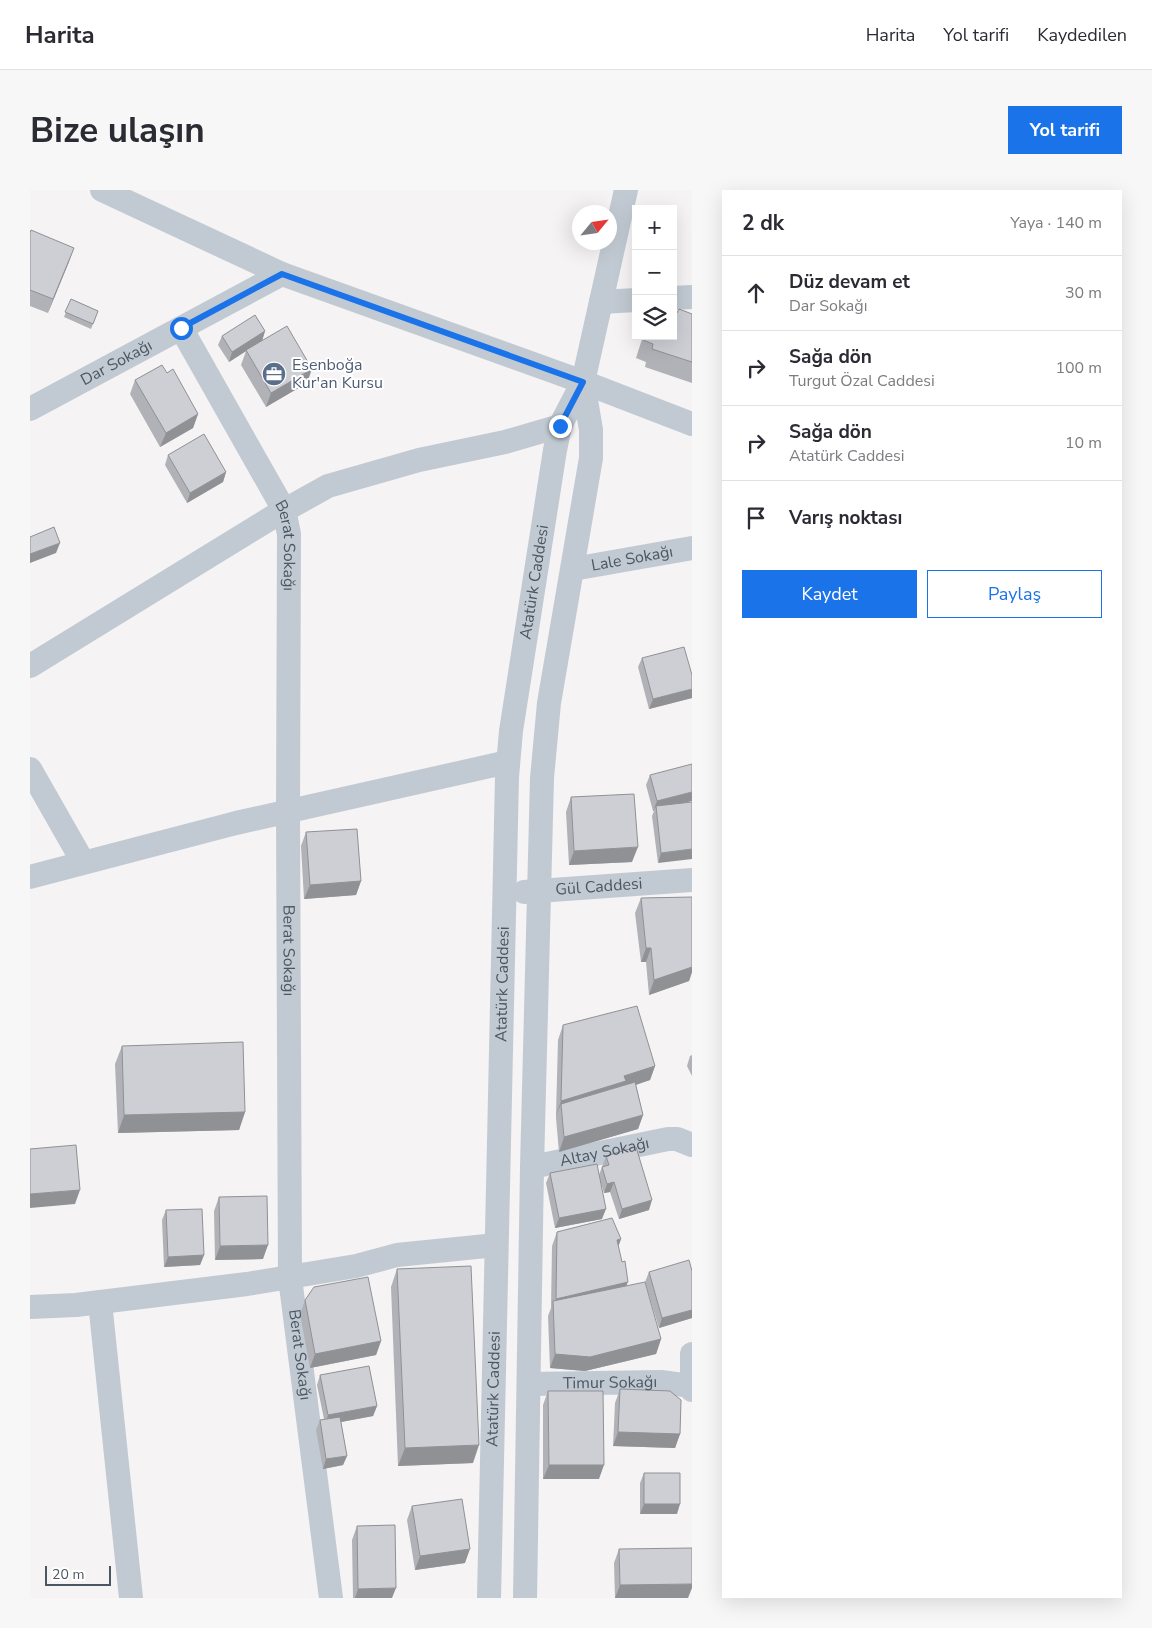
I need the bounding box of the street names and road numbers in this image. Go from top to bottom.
street label: Dar Sokağı [77,334,156,391]
street label: Berat Sokağı [270,496,300,591]
street label: Atatürk Caddesi [514,523,554,641]
street label: Lale Sokağı [589,541,675,577]
street label: Gül Caddesi [555,873,643,901]
street label: Berat Sokağı [277,905,300,996]
street label: Atatürk Caddesi [490,926,515,1042]
street label: Altay Sokağı [558,1132,651,1172]
street label: Berat Sokağı [283,1308,317,1401]
street label: Atatürk Caddesi [481,1331,506,1447]
street label: Timur Sokağı [563,1371,657,1394]

